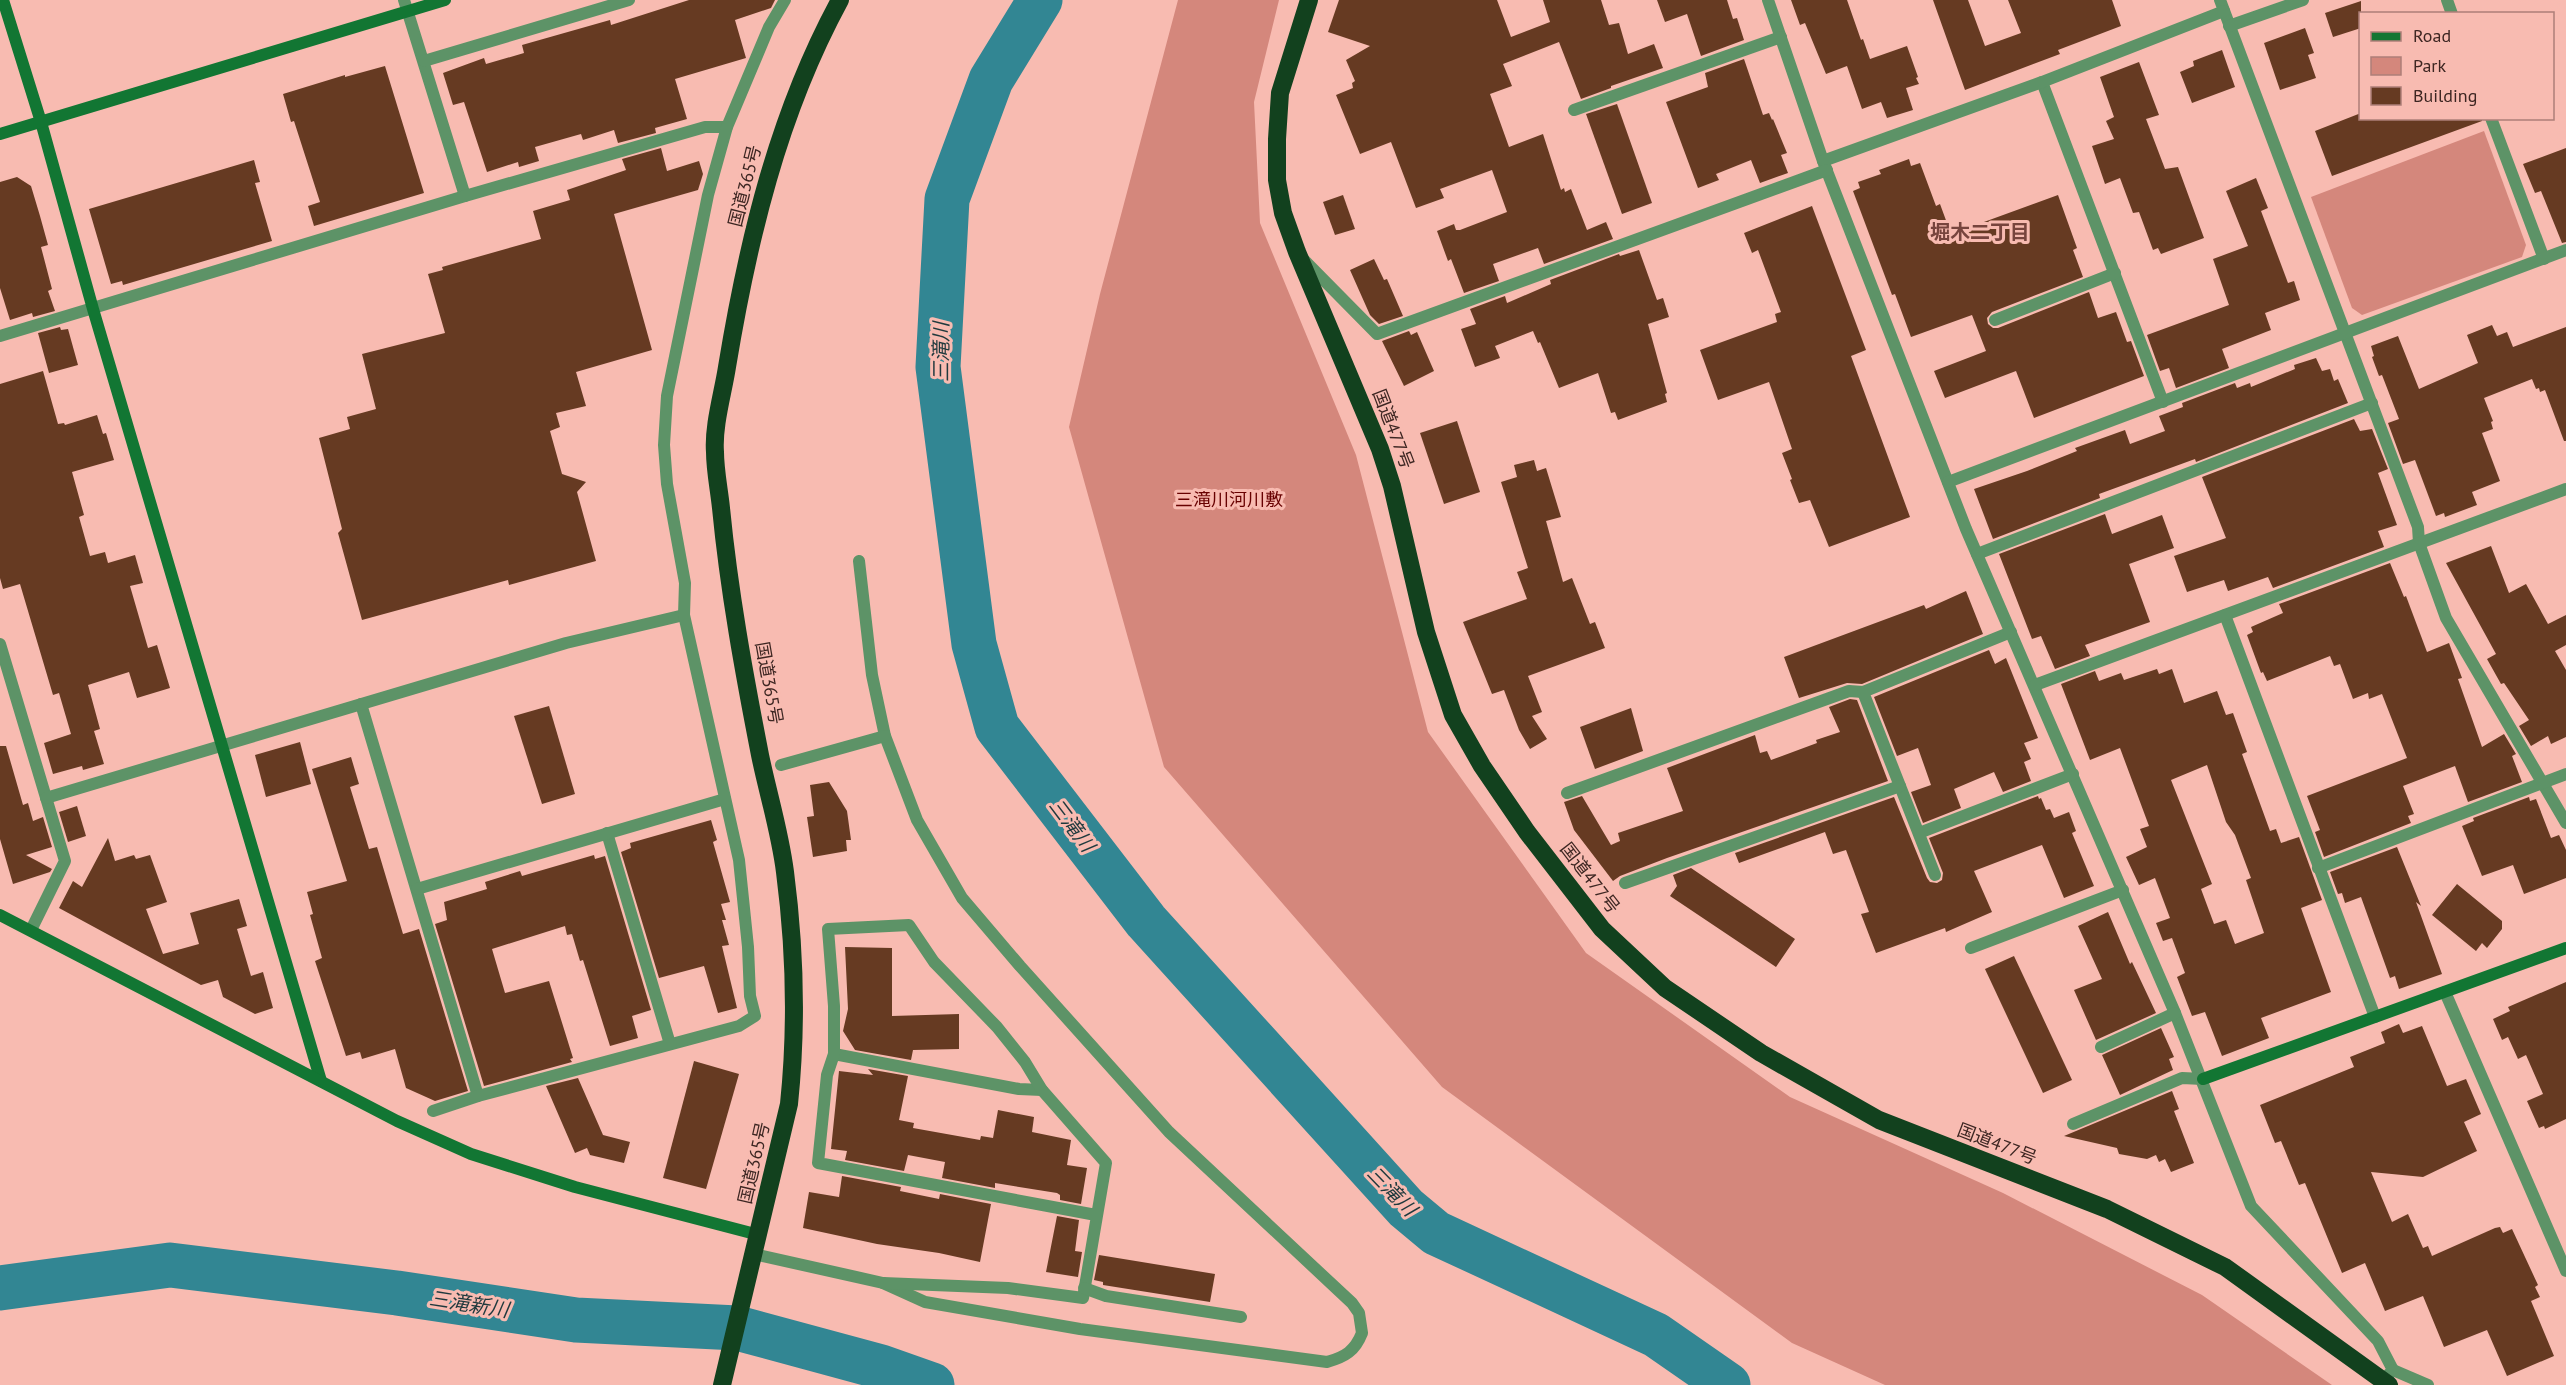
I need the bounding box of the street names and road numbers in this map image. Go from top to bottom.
street label: 国道365号 [723,143,766,229]
street label: 国道477号 [1368,386,1419,472]
street label: 国道365号 [751,640,788,726]
street label: 国道477号 [1556,838,1625,918]
street label: 国道477号 [1954,1118,2040,1169]
street label: 国道365号 [733,1120,774,1206]

